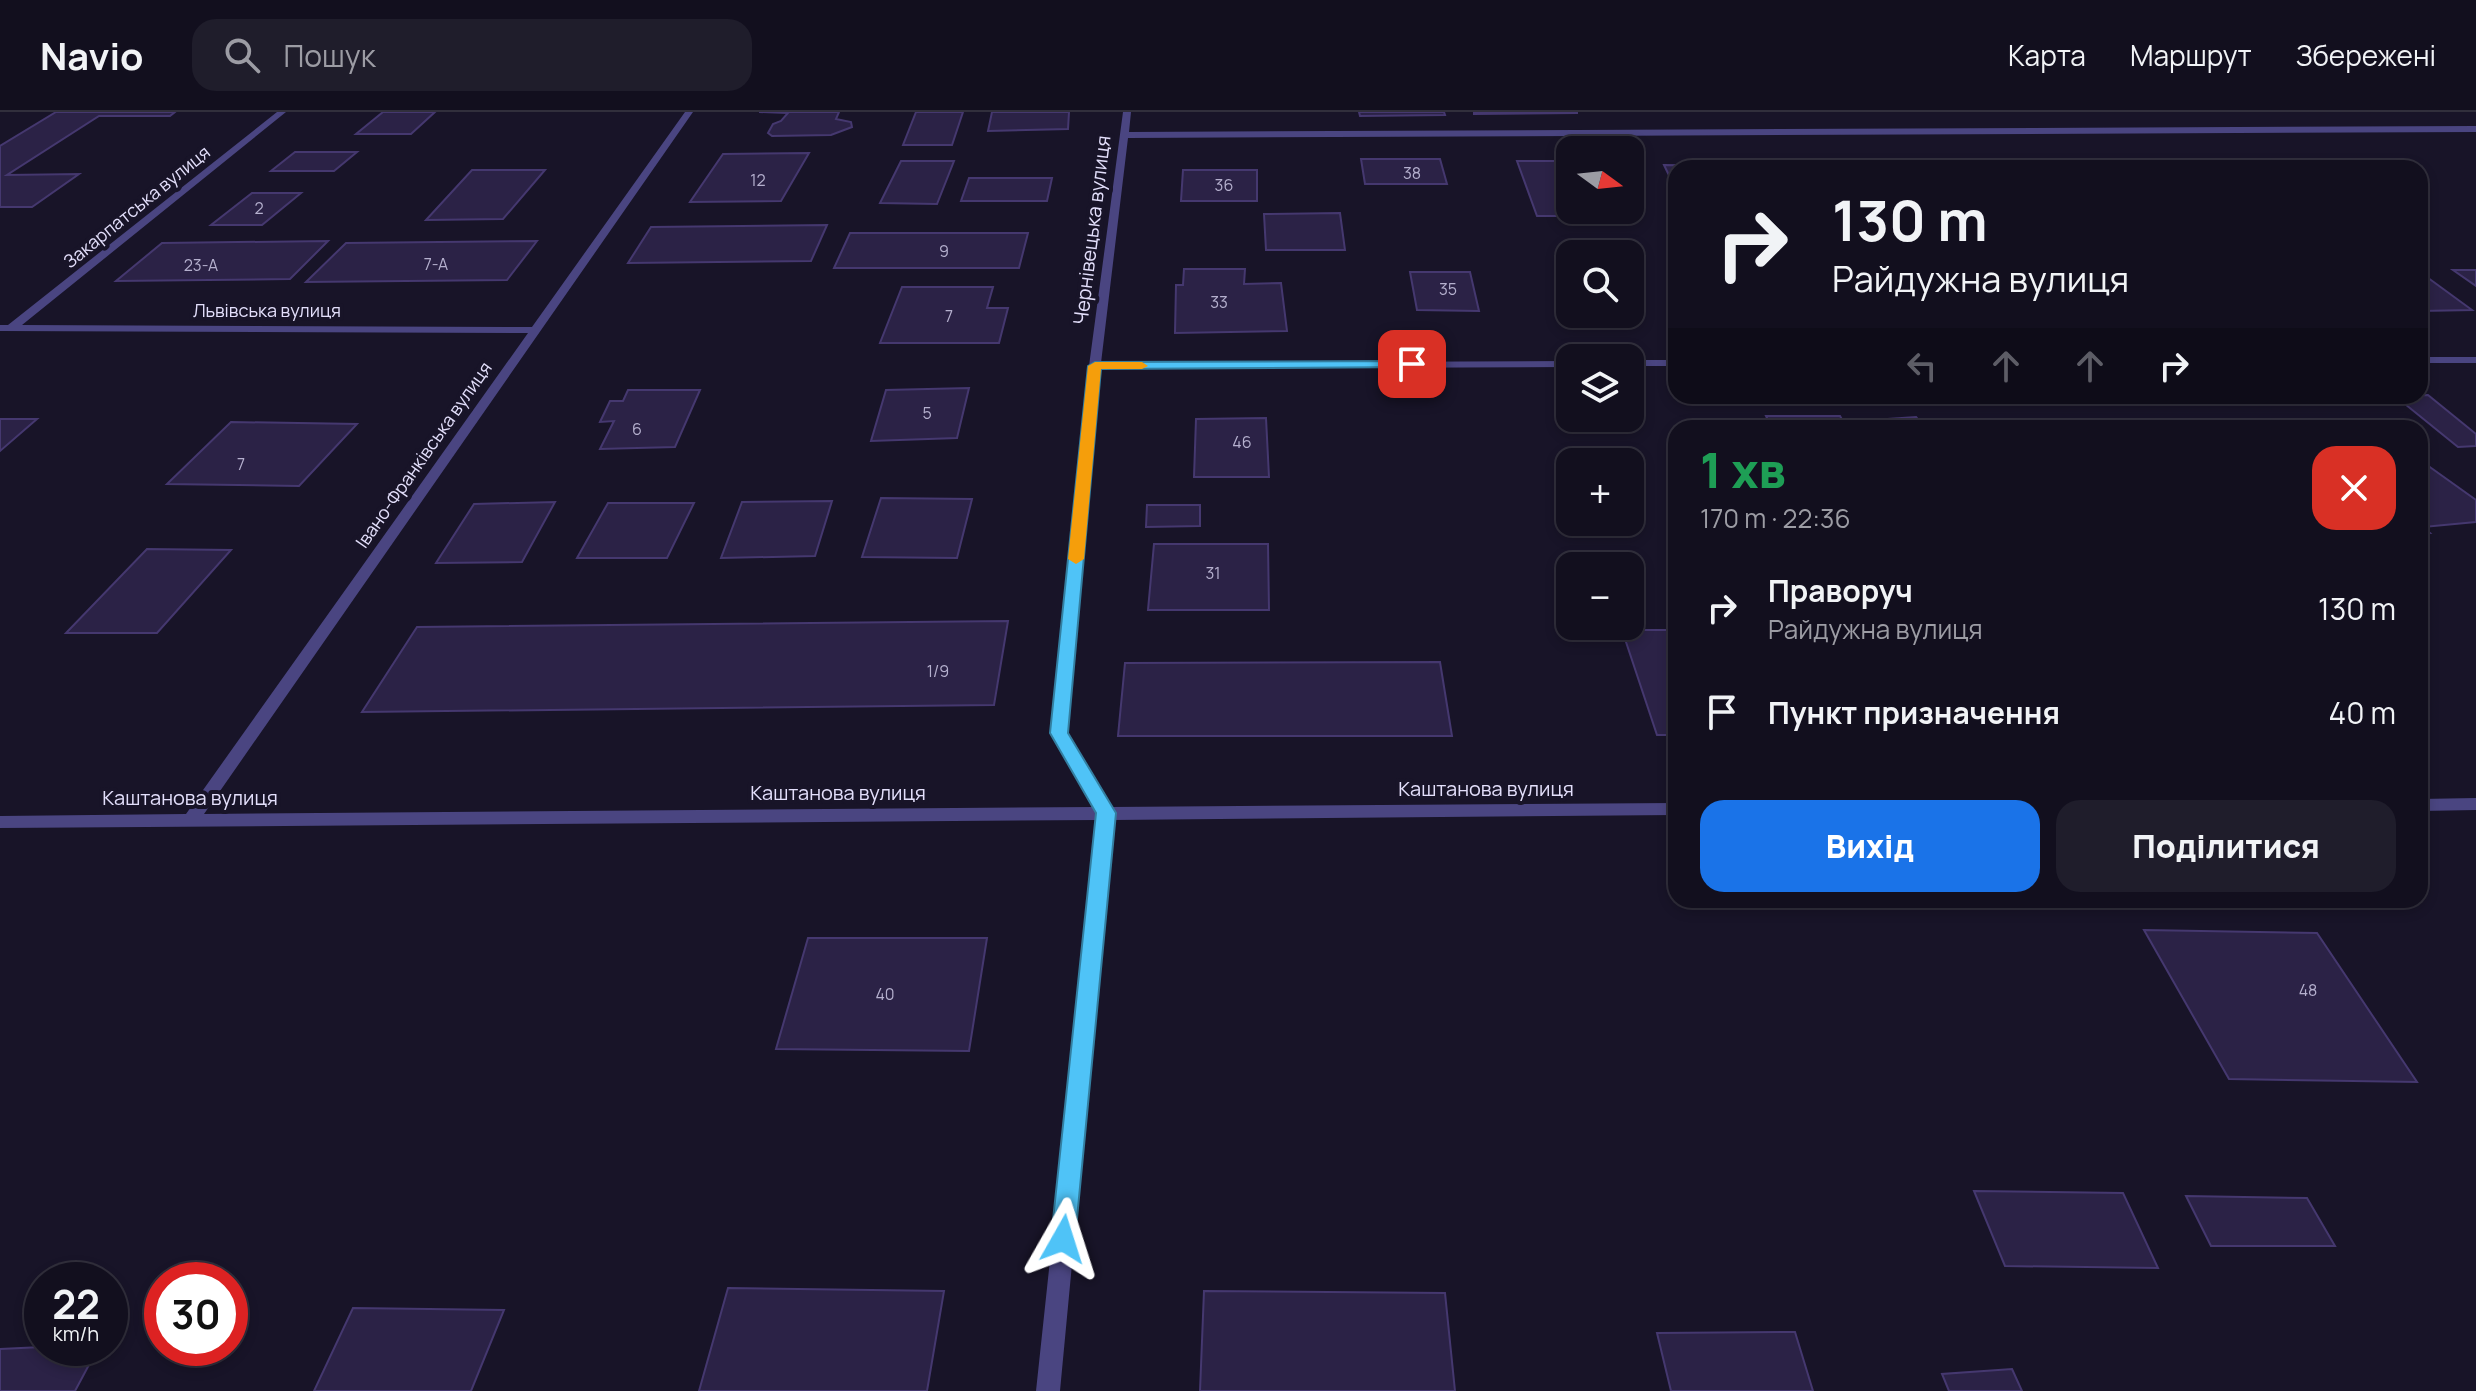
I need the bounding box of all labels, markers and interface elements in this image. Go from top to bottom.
search box [192,19,752,91]
text: Navio [40,29,144,81]
icon: search [220,33,264,77]
text: Пошук [284,35,376,76]
text: Карта [2008,36,2086,74]
text: Маршрут [2130,36,2252,74]
text: Збережені [2296,36,2436,74]
street label: Чернівецька вулиця [1066,134,1117,326]
north arrow [1556,136,1644,224]
map controls [1556,136,1644,640]
street label: Закарпатська вулиця [58,140,215,273]
house number: 38 [1403,162,1421,184]
house number: 12 [750,169,766,191]
house number: 36 [1215,174,1233,196]
text: 130 m [1832,181,1988,258]
icon: right [1700,192,1804,296]
house number: 2 [254,197,264,219]
house number: 9 [939,240,949,262]
button: search [1556,240,1644,328]
house number: 7-А [424,253,448,275]
house number: 23-А [184,254,218,276]
text: Райдужна вулиця [1832,254,2129,303]
house number: 35 [1439,278,1457,300]
house number: 33 [1210,291,1228,313]
street label: Львівська вулиця [193,298,341,322]
house number: 7 [945,305,953,327]
pin [1378,330,1446,398]
icon: arrive [1390,342,1434,386]
button: layers [1556,344,1644,432]
icon: left [1900,344,1944,388]
icon: ahead [1984,344,2028,388]
icon: ahead [2068,344,2112,388]
icon: right [2152,344,2196,388]
street label: Івано-Франківська вулиця [350,357,497,552]
house number: 5 [922,402,932,424]
house number: 6 [632,418,642,440]
house number: 46 [1232,431,1252,453]
text: 1 хв [1700,437,1786,502]
button: close [2312,446,2396,530]
button: + [1556,448,1644,536]
house number: 7 [237,453,245,475]
text: 170 m · 22:36 [1700,500,1851,536]
button: − [1556,552,1644,640]
house number: 31 [1205,562,1221,584]
text: Праворуч [1768,570,1913,611]
icon: right [1700,586,1744,630]
text: 130 m [2318,588,2396,629]
text: Райдужна вулиця [1768,611,1983,647]
house number: 1/9 [927,660,949,682]
icon: arrive [1700,690,1744,734]
text: Пункт призначення [1768,692,2060,733]
text: 40 m [2329,692,2396,733]
street label: Каштанова вулиця [1398,775,1574,802]
street label: Каштанова вулиця [750,779,926,806]
street label: Каштанова вулиця [102,784,278,811]
button: Вихід [1700,800,2040,892]
button: Поділитися [2056,800,2396,892]
house number: 48 [2299,979,2317,1001]
house number: 40 [875,983,895,1005]
position arrow [1021,1197,1105,1281]
speed limit sign: 30 [144,1262,248,1366]
text: 22 [52,1276,100,1331]
text: km/h [53,1320,99,1347]

